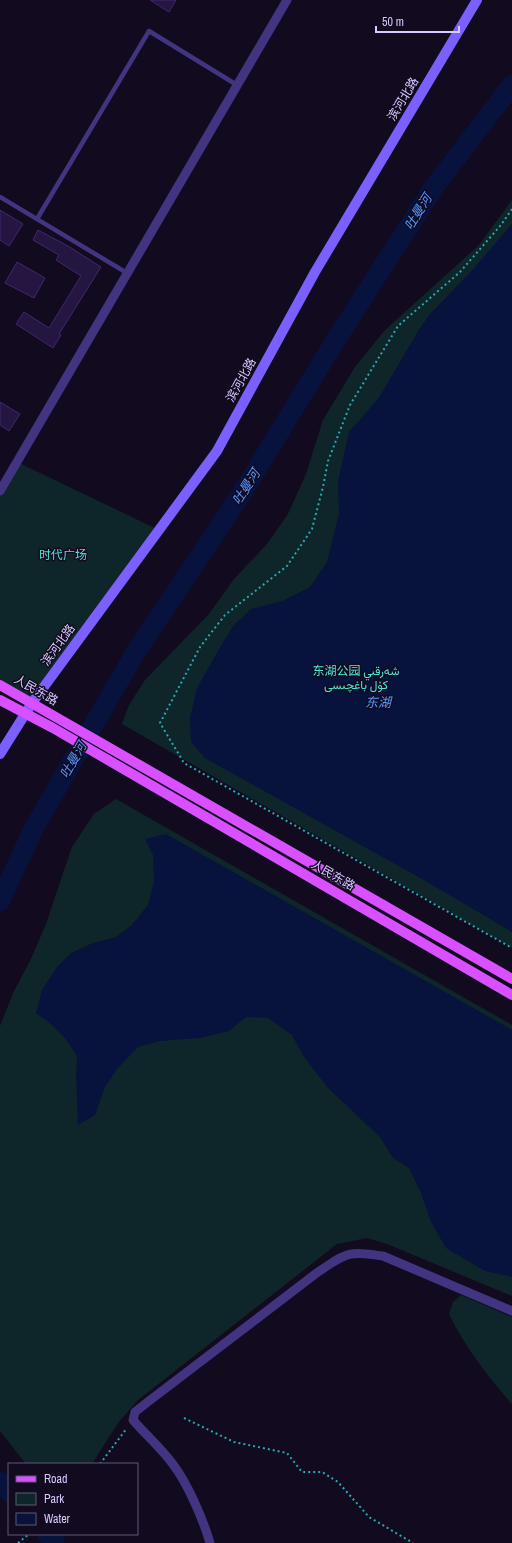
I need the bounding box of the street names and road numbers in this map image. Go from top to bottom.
street label: 滨河北路 [384,74,422,124]
street label: 滨河北路 [222,355,260,405]
street label: 滨河北路 [37,621,79,669]
street label: 人民东路 [11,671,61,709]
street label: 人民东路 [308,856,358,894]

